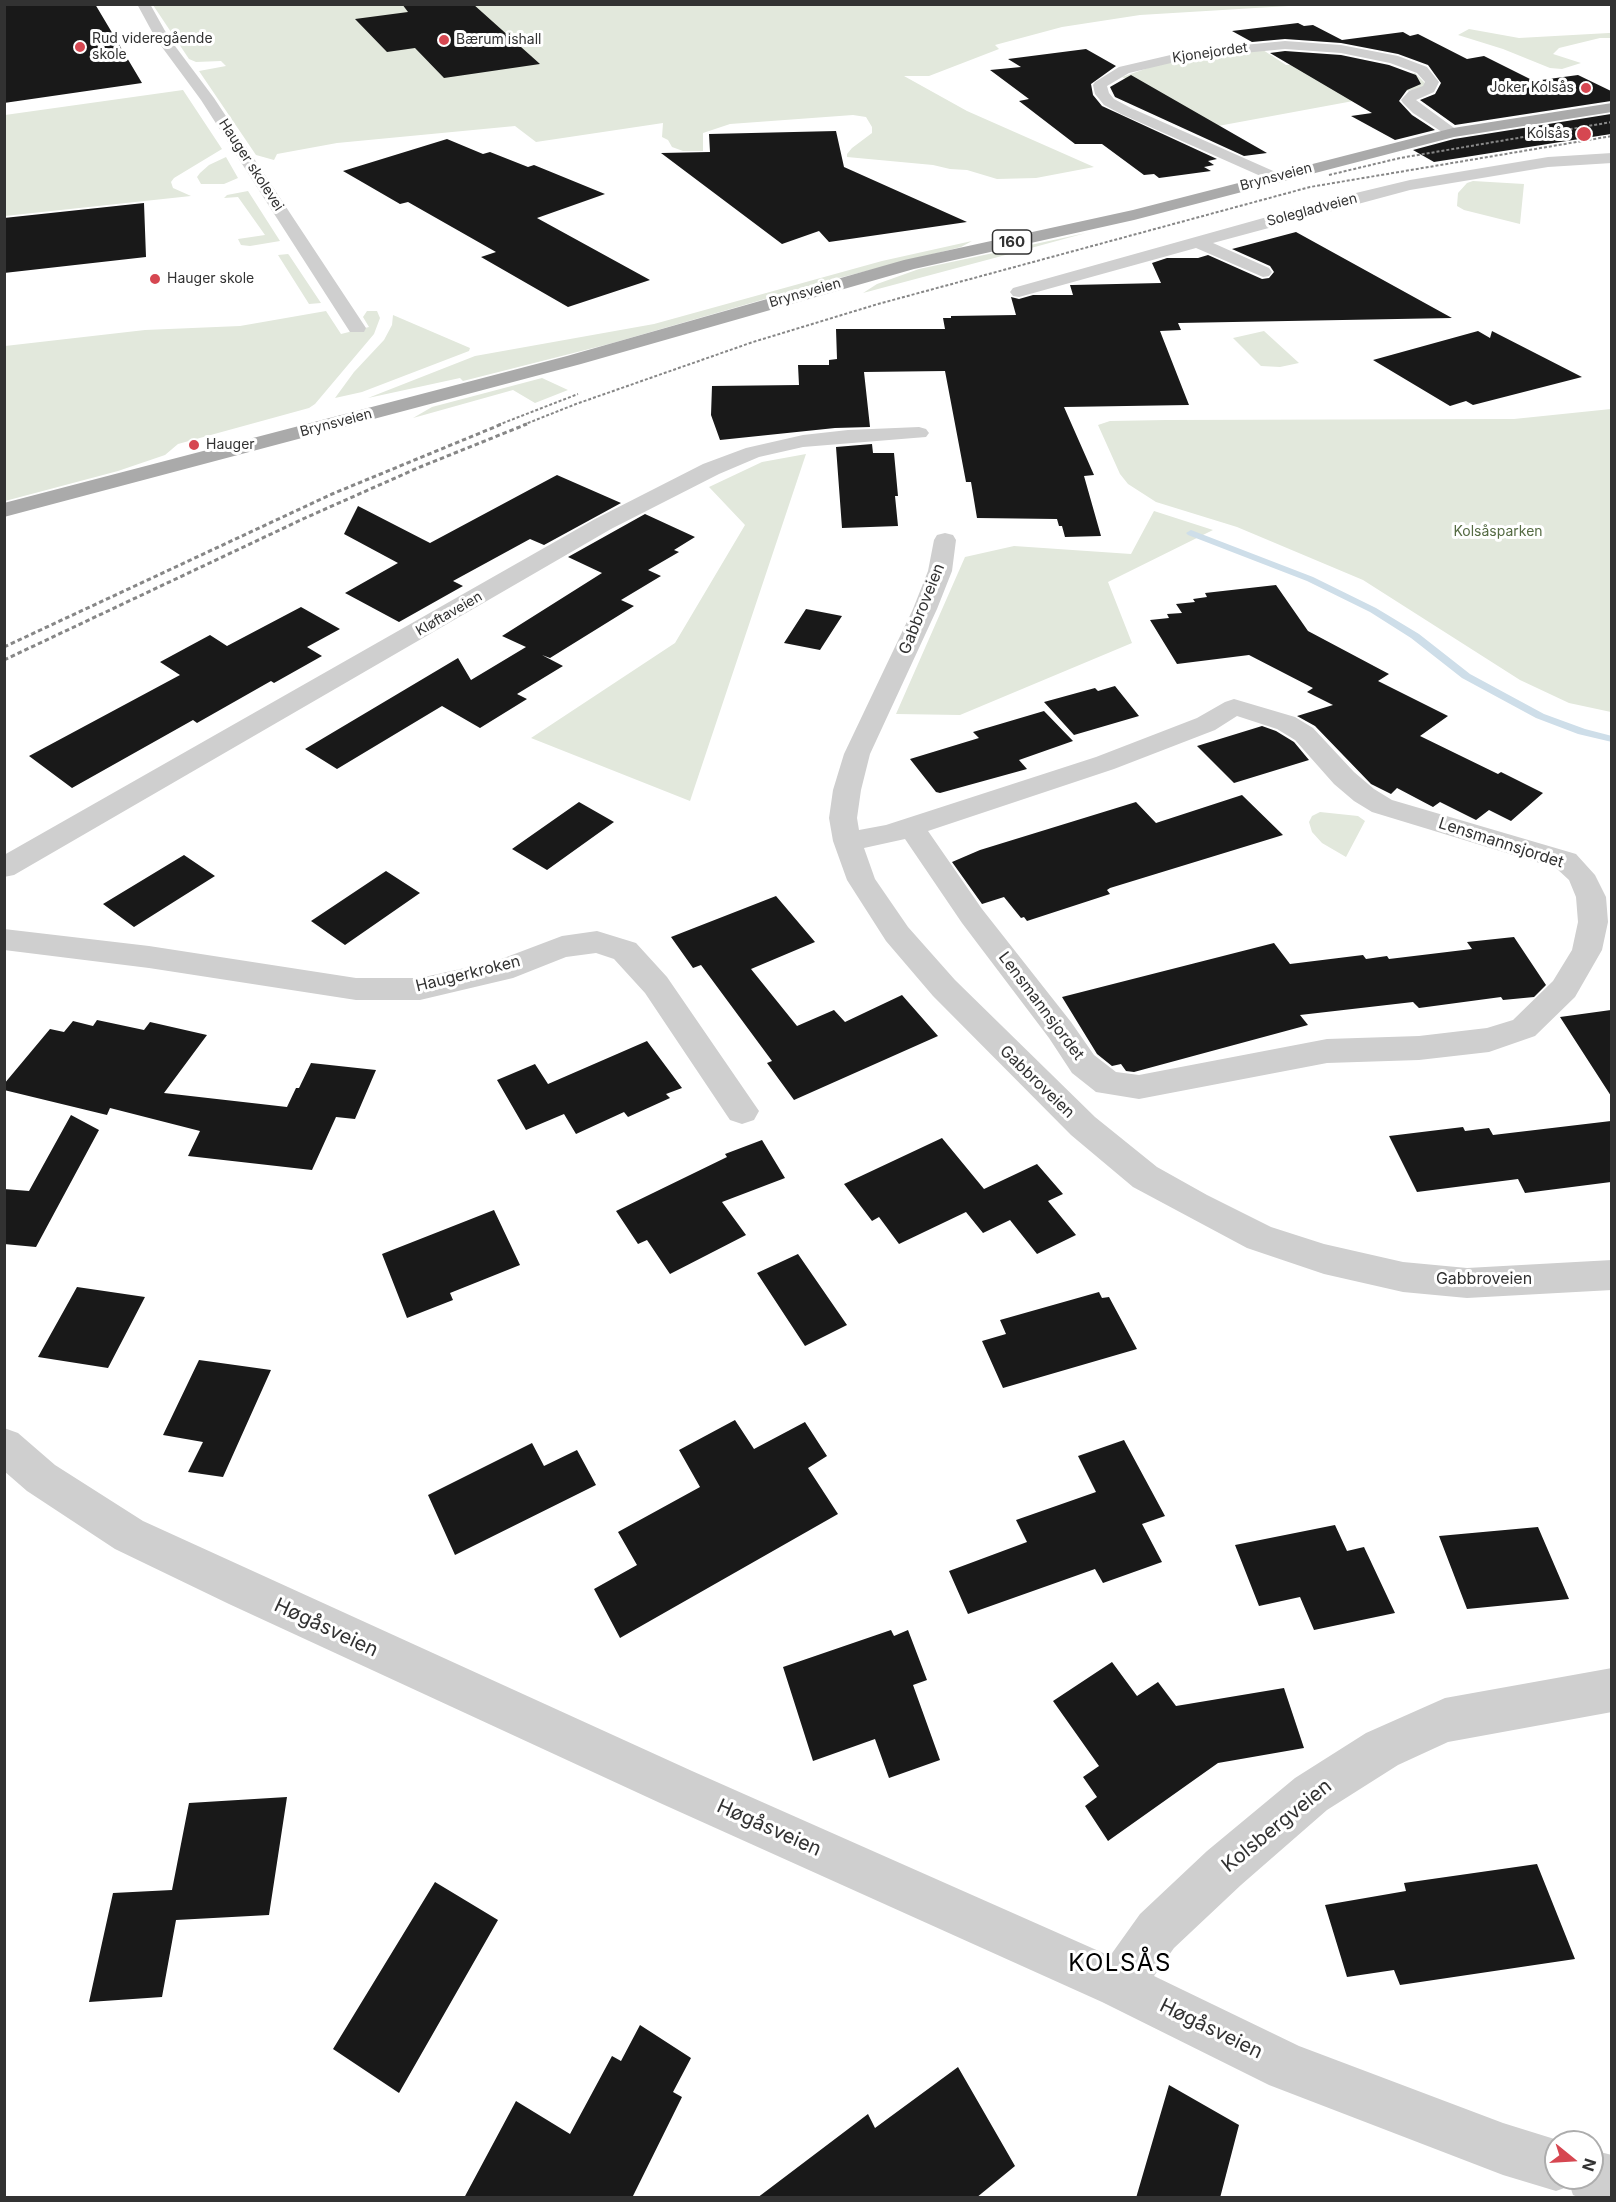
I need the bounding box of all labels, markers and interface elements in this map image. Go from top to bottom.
place label: Rud videregående skole [92,31,213,63]
place label: Bærum ishall [456,32,541,48]
marker: Bærum ishall [437,33,451,47]
street label: Kjonejordet [1171,39,1249,67]
marker: Rud videregående skole [73,40,87,54]
place label: Joker Kolsås [1490,80,1574,96]
marker: Joker Kolsås [1579,81,1593,95]
street label: Hauger skolevei [215,116,287,214]
marker: Kolsås [1575,125,1593,143]
place label: Kolsås [1527,126,1570,142]
street label: Brynsveien [1238,159,1314,195]
street label: Solegladveien [1265,190,1359,230]
road number: 160 [992,230,1032,254]
place label: Hauger skole [167,271,254,287]
marker: Hauger skole [148,272,162,286]
street label: Brynsveien [767,275,843,311]
street label: Brynsveien [298,405,374,441]
place label: Hauger [206,437,255,453]
marker: Hauger [187,438,201,452]
park label: Kolsåsparken [1453,524,1543,540]
street label: Gabbroveien [895,561,949,657]
street label: Kløftaveien [413,588,485,640]
street label: Lensmannsjordet [1436,814,1566,872]
street label: Lensmannsjordet [994,948,1088,1064]
street label: Haugerkroken [414,952,522,996]
street label: Gabbroveien [996,1042,1078,1122]
street label: Gabbroveien [1436,1269,1532,1289]
street label: Høgåsveien [270,1594,382,1662]
street label: Kolsbergveien [1217,1774,1337,1878]
street label: Høgåsveien [713,1794,825,1862]
district label: KOLSÅS [1068,1950,1172,1978]
street label: Høgåsveien [1156,1994,1266,2064]
north arrow [1544,2130,1604,2190]
text: N [1578,2156,1601,2174]

